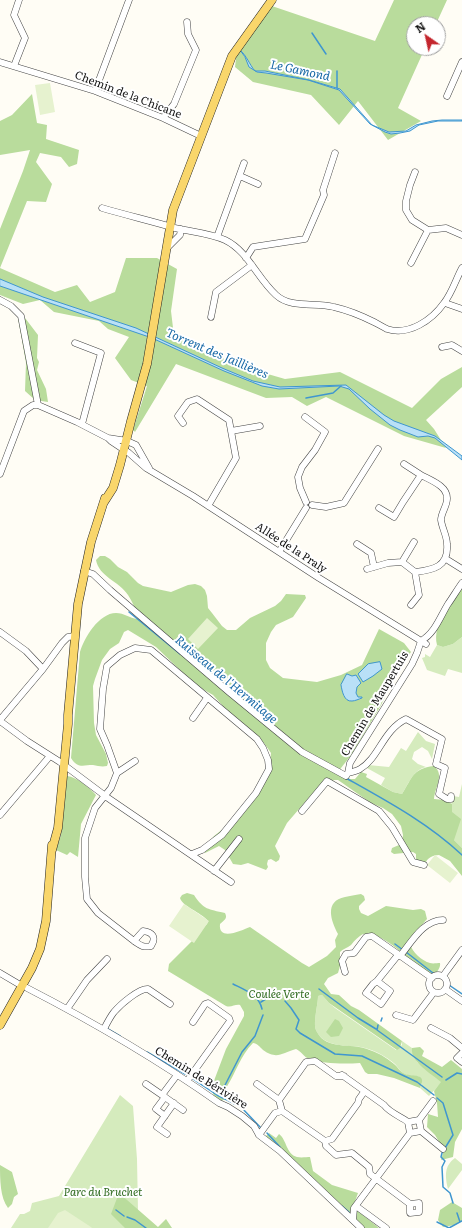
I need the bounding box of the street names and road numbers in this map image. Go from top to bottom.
street label: Chemin de la Chicane [73,69,183,121]
street label: Allée de la Praly [253,520,329,576]
street label: Chemin de Maupertuis [339,649,411,759]
street label: Chemin de Bérivière [152,1044,250,1112]

